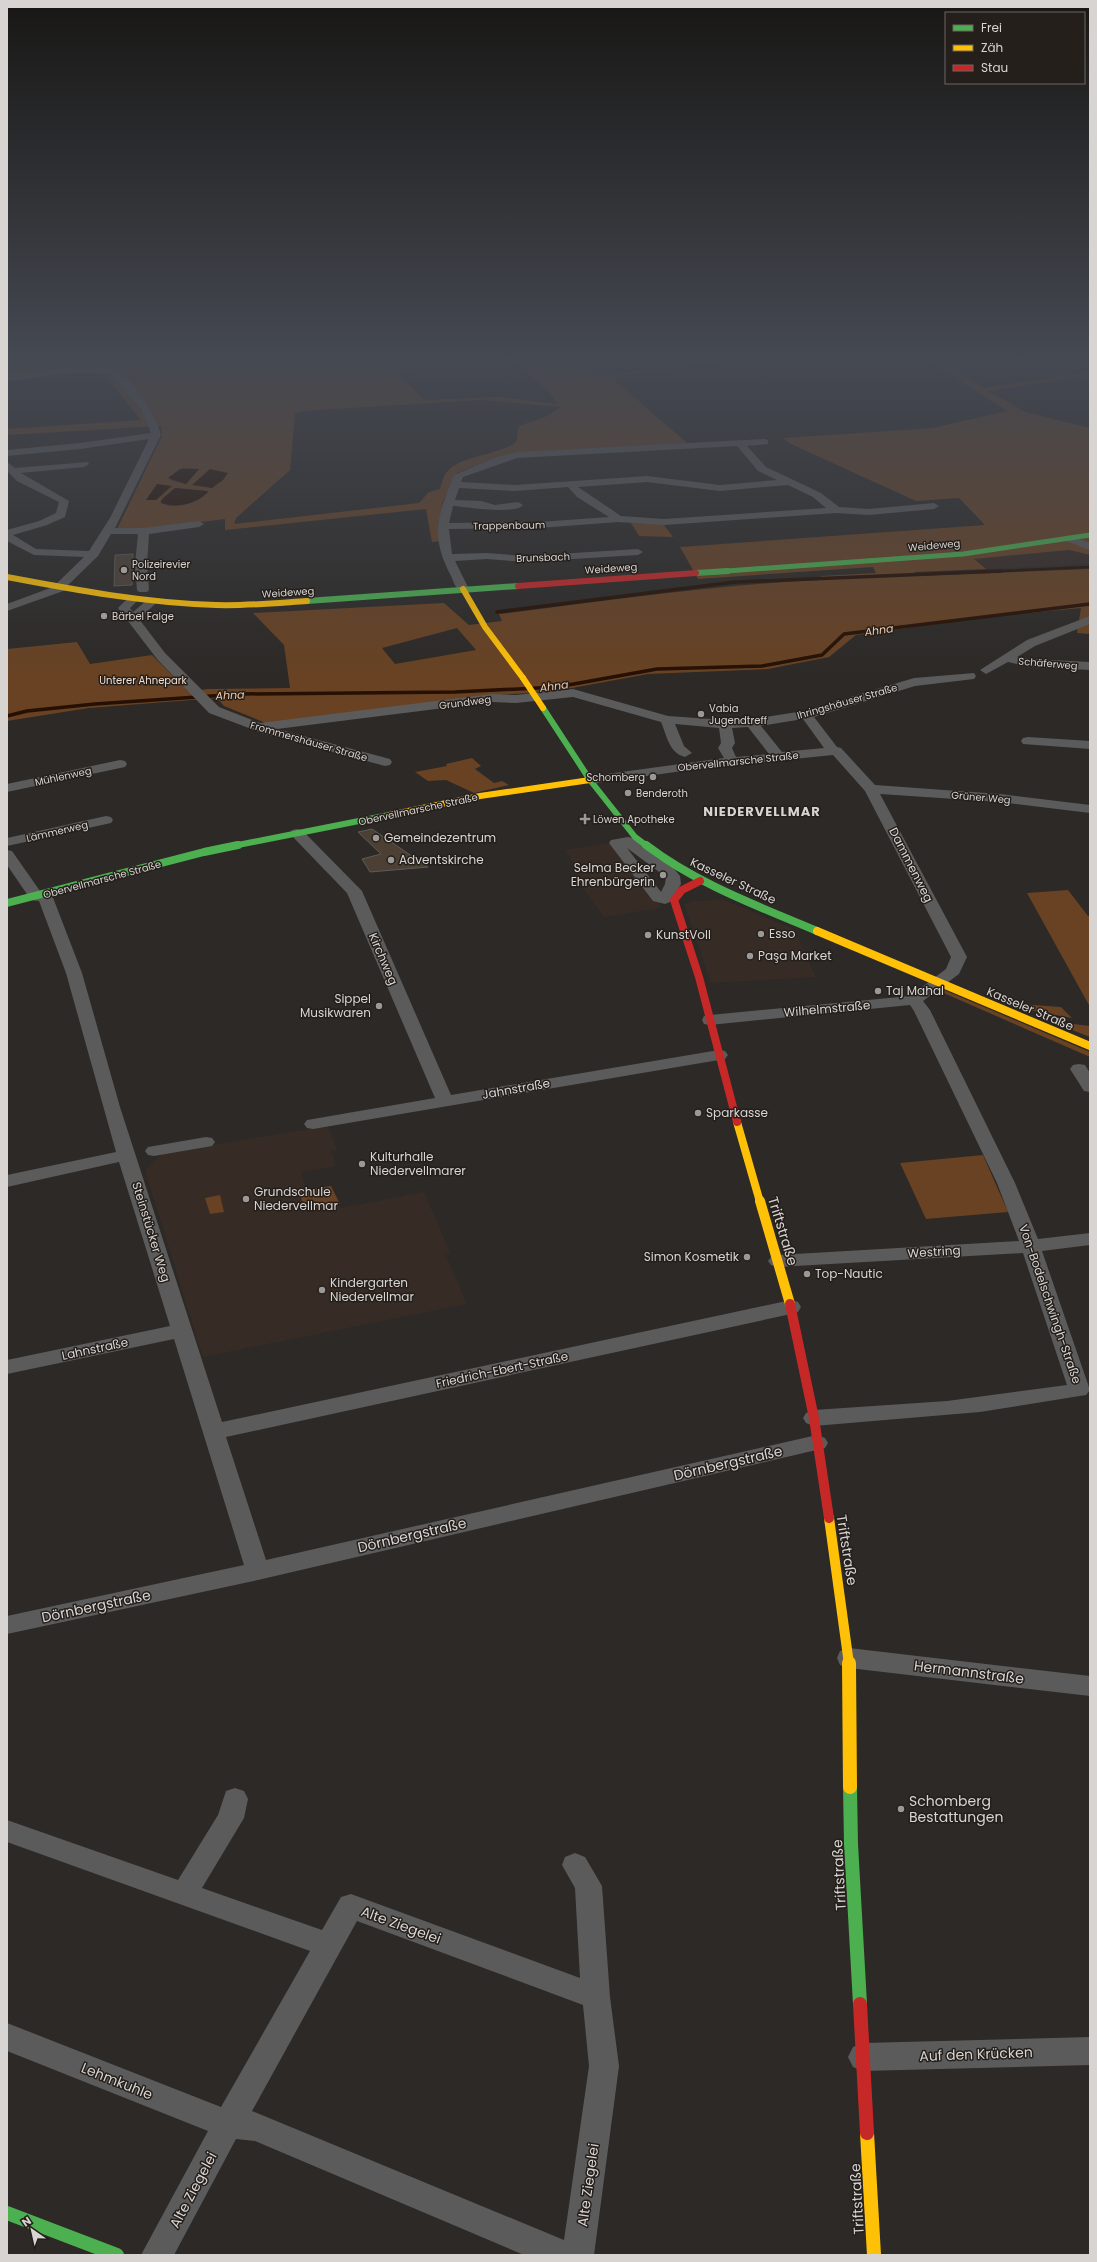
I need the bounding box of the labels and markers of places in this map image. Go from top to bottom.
place label: Polizeirevier Nord [132,557,191,584]
marker: Polizeirevier Nord [119,565,129,575]
place label: Bärbel Falge [112,609,174,624]
marker: Bärbel Falge [99,611,109,621]
place label: Vabia Jugendtreff [709,701,767,728]
marker: Vabia Jugendtreff [696,709,706,719]
place label: Schomberg [587,770,645,785]
marker: Schomberg [648,772,658,782]
place label: Benderoth [636,786,688,801]
marker: Benderoth [623,788,633,798]
place label: Löwen Apotheke [593,812,675,827]
marker: Löwen Apotheke [580,814,590,824]
place label: Gemeindezentrum [384,829,496,846]
marker: Gemeindezentrum [371,833,381,843]
place label: Adventskirche [399,851,484,868]
marker: Adventskirche [386,855,396,865]
place label: Selma Becker Ehrenbürgerin [571,859,656,890]
marker: Selma Becker Ehrenbürgerin [658,870,668,880]
place label: Esso [769,925,796,942]
place label: KunstVoll [656,926,711,943]
marker: Esso [756,929,766,939]
marker: KunstVoll [643,930,653,940]
place label: Paşa Market [758,947,832,964]
marker: Paşa Market [745,951,755,961]
place label: Taj Mahal [886,982,944,999]
marker: Taj Mahal [873,986,883,996]
place label: Sippel Musikwaren [300,990,371,1021]
marker: Sippel Musikwaren [374,1001,384,1011]
place label: Sparkasse [706,1104,768,1121]
marker: Sparkasse [693,1108,703,1118]
place label: Kulturhalle Niedervellmarer [370,1148,466,1179]
marker: Kulturhalle Niedervellmarer [357,1159,367,1169]
place label: Grundschule Niedervellmar [254,1183,338,1214]
marker: Grundschule Niedervellmar [241,1194,251,1204]
place label: Simon Kosmetik [644,1248,740,1265]
marker: Simon Kosmetik [742,1252,752,1262]
place label: Top-Nautic [815,1265,883,1282]
marker: Top-Nautic [802,1269,812,1279]
place label: Kindergarten Niedervellmar [330,1274,414,1305]
marker: Kindergarten Niedervellmar [317,1285,327,1295]
place label: Schomberg Bestattungen [909,1791,1003,1827]
marker: Schomberg Bestattungen [896,1804,906,1814]

